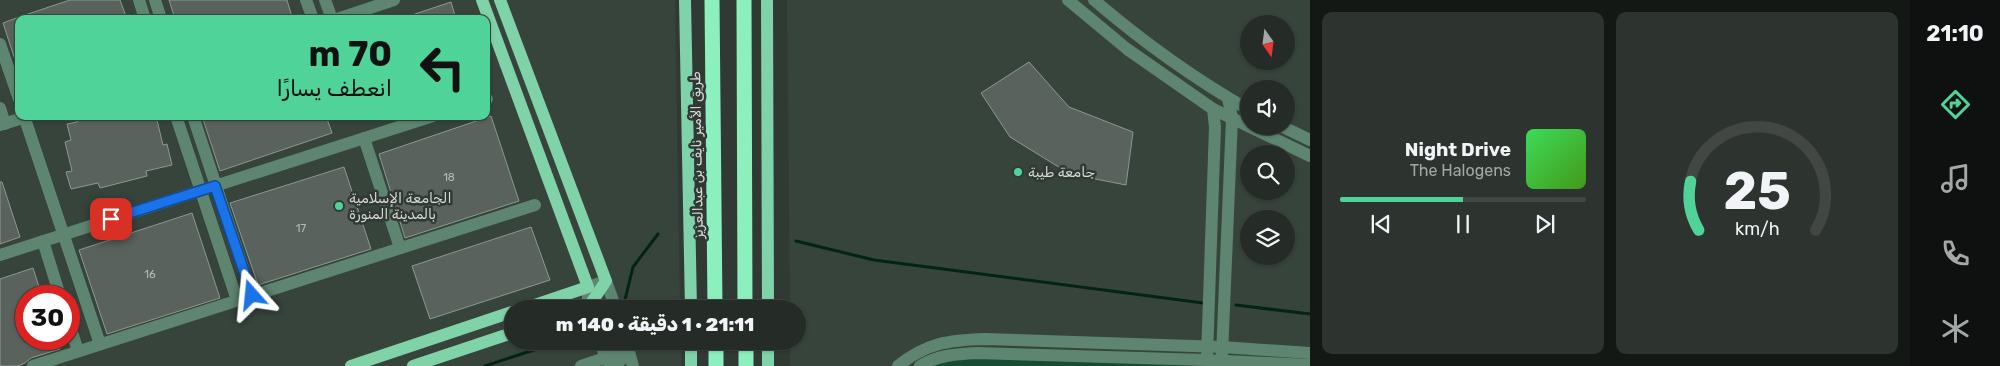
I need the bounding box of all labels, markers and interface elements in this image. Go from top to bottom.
north arrow [1240,15,1295,70]
map controls [1240,15,1295,265]
text: 21:10 [1926,20,1984,47]
text: 70 m [309,33,392,75]
icon: left [410,35,475,100]
street label: طريق الأمير نايف بن عبدالعزيز [687,71,707,240]
text: انعطف يسارًا [276,75,392,102]
button: sound [1240,80,1295,135]
icon: directions [1938,87,1973,122]
text: Night Drive [1405,138,1511,161]
button: search [1240,145,1295,200]
text: 25 [1723,160,1791,222]
text: The Halogens [1410,161,1511,180]
icon: music [1938,161,1973,196]
place label: جامعة طيبة [1028,164,1095,181]
marker: جامعة طيبة [1012,166,1024,178]
house number: 18 [443,171,455,184]
place label: الجامعة الإسلامية بالمدينة المنورة [349,190,451,223]
pin [90,198,132,240]
marker: الجامعة الإسلامية بالمدينة المنورة [333,200,345,212]
icon: arrive [97,205,125,233]
button: layers [1240,210,1295,265]
icon: previous [1367,210,1395,238]
icon: pause [1449,210,1477,238]
icon: next [1531,210,1559,238]
text: km/h [1735,218,1779,239]
house number: 17 [296,222,307,235]
icon: phone [1938,236,1973,271]
house number: 16 [144,268,156,281]
position arrow [225,268,277,320]
speed limit sign: 30 [15,285,80,350]
icon: climate [1938,311,1973,346]
text: 21:11 · 1 دقيقة · 140 m [556,313,754,336]

